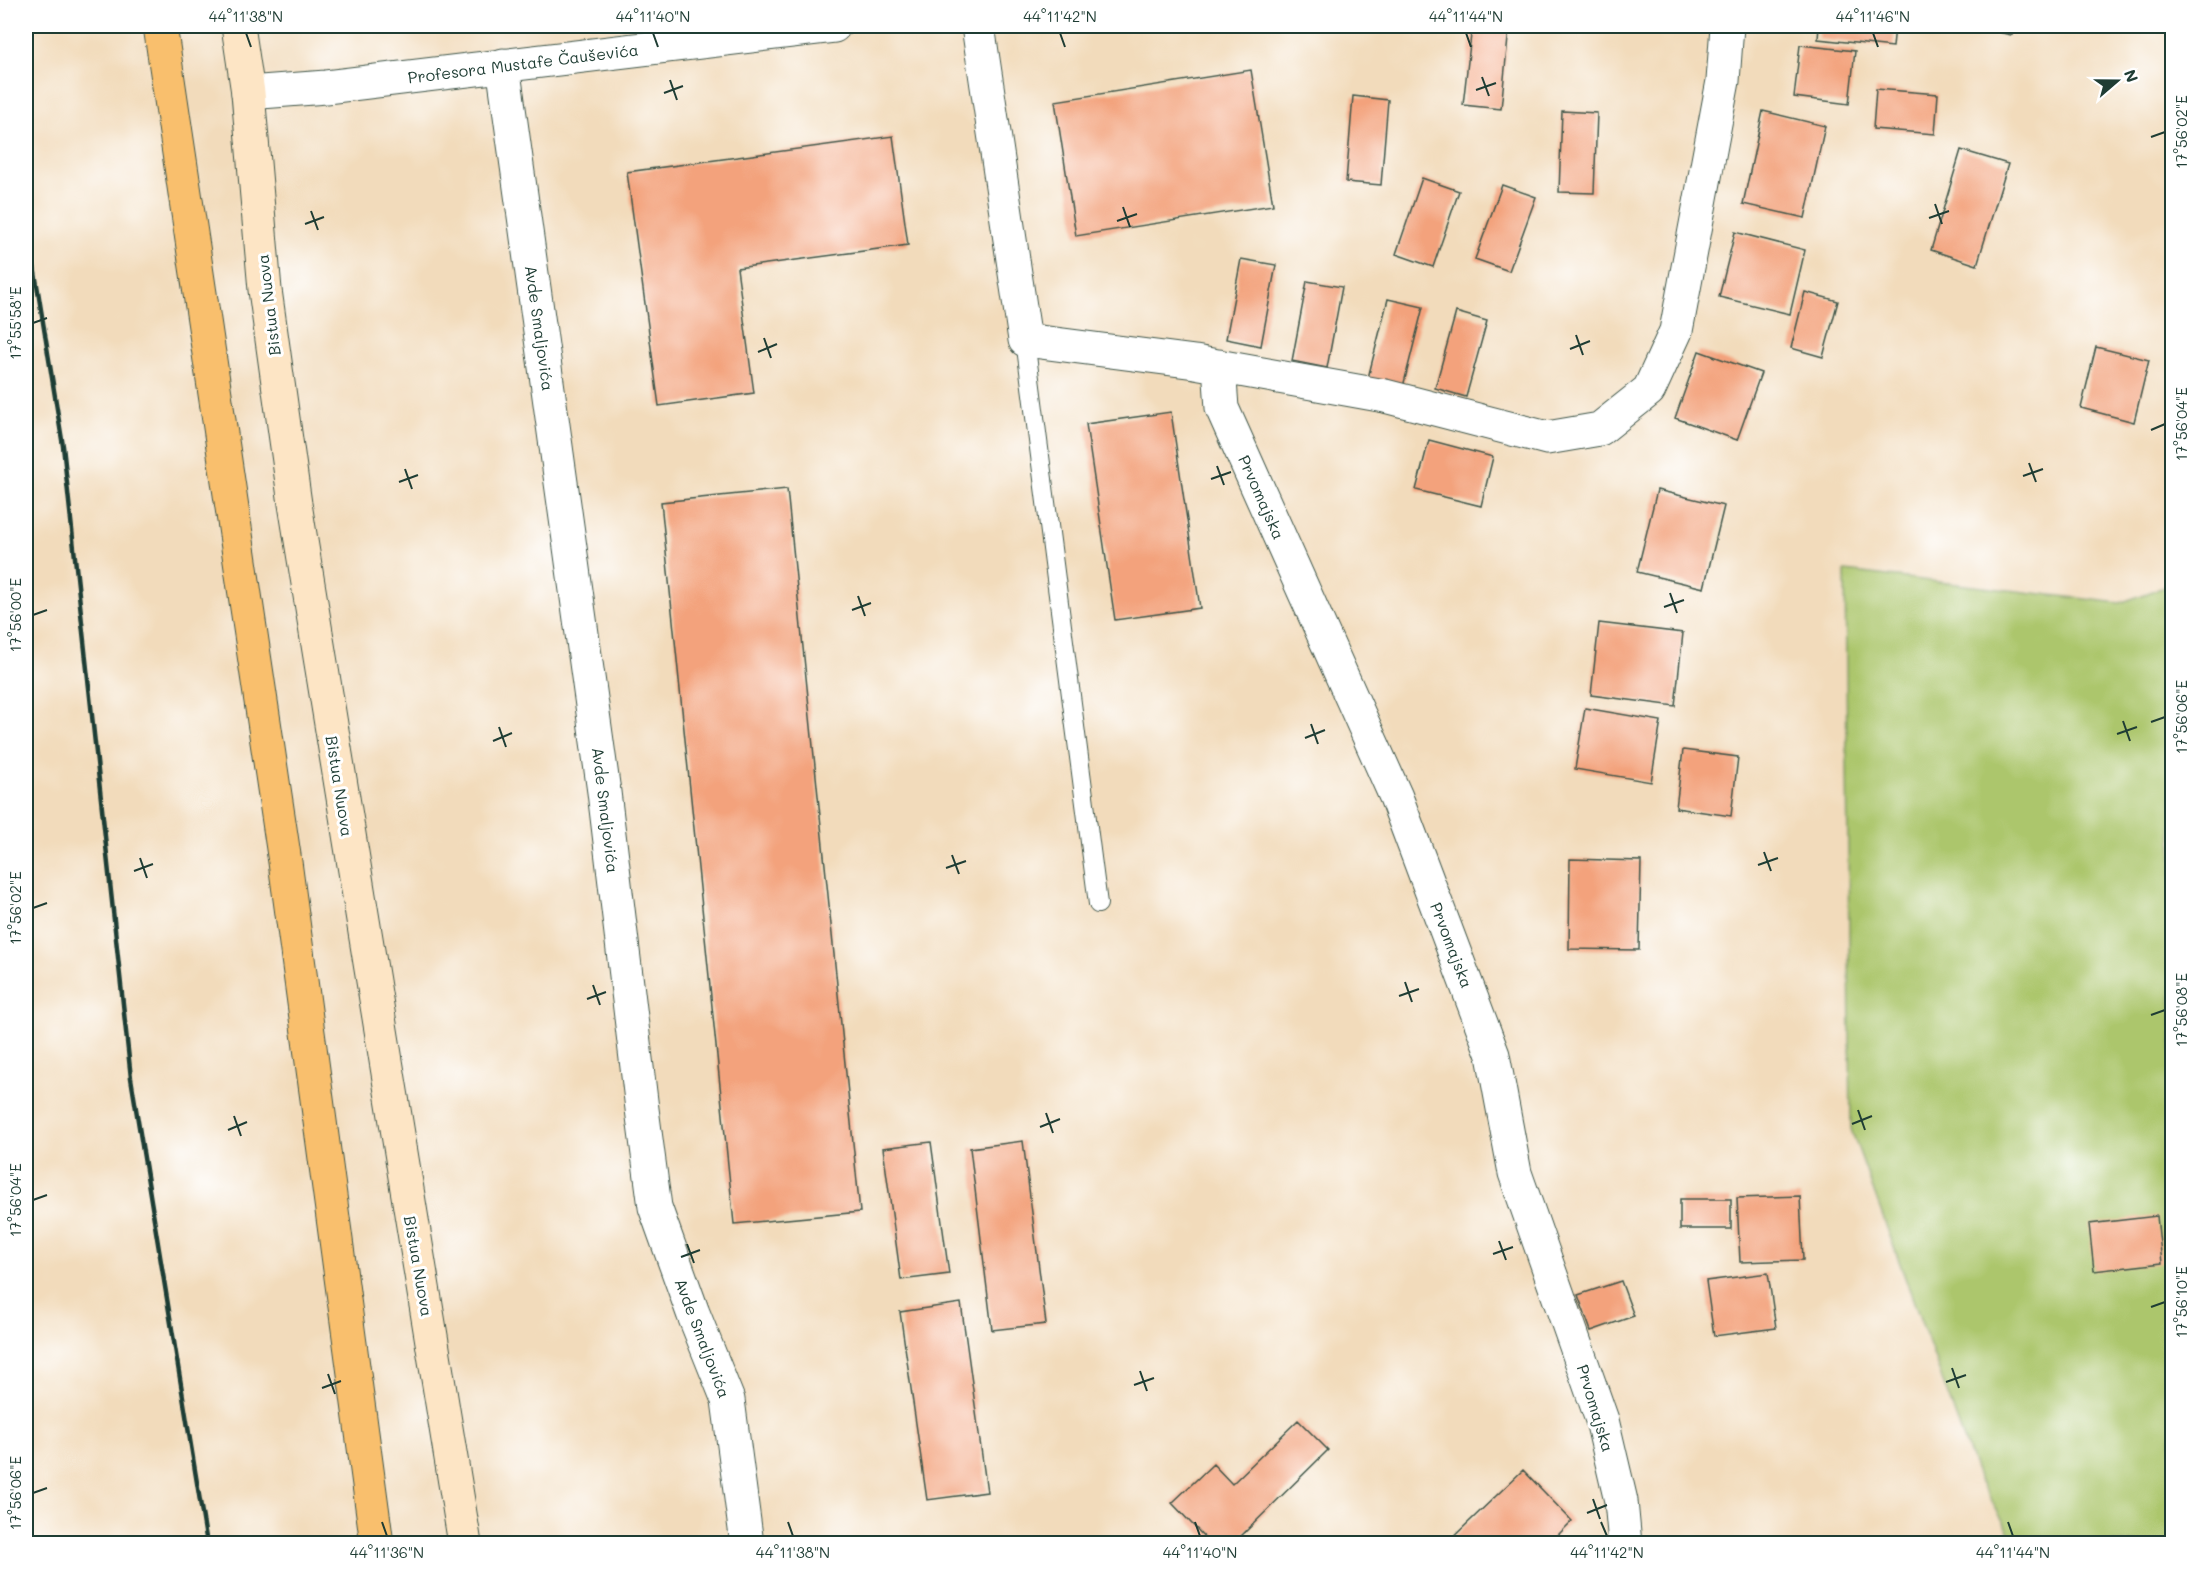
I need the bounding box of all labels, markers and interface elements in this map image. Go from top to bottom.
text: 44°11'38"N [209,6,283,26]
text: 44°11'40"N [616,6,690,26]
text: 44°11'42"N [1023,6,1097,26]
text: 44°11'44"N [1429,6,1503,26]
text: 44°11'46"N [1836,6,1910,26]
street label: Profesora Mustafe Čauševića [406,38,640,88]
north arrow [2087,51,2147,111]
text: N [2120,66,2144,85]
text: 17°56'02"E [2171,95,2191,169]
street label: Bistua Nuova [251,253,285,357]
street label: Avde Smaljovića [521,264,559,392]
text: 17°55'58"E [5,286,25,360]
text: 17°56'04"E [2171,387,2191,461]
street label: Prvomajska [1234,452,1290,542]
text: 17°56'00"E [5,577,25,652]
text: 17°56'06"E [2171,680,2191,754]
street label: Bistua Nuova [322,734,358,838]
street label: Avde Smaljovića [588,746,624,874]
text: 17°56'02"E [5,871,25,945]
street label: Prvomajska [1426,899,1478,991]
text: 17°56'08"E [2171,973,2191,1047]
text: 17°56'04"E [5,1163,25,1237]
street label: Bistua Nuova [400,1214,438,1318]
text: 17°56'10"E [2171,1266,2191,1338]
street label: Avde Smaljovića [671,1275,735,1401]
street label: Prvomajska [1573,1362,1619,1454]
text: 17°56'06"E [5,1456,25,1530]
text: 44°11'36"N [350,1542,424,1562]
text: 44°11'38"N [756,1542,830,1562]
text: 44°11'40"N [1163,1542,1237,1562]
text: 44°11'42"N [1570,1542,1644,1562]
text: 44°11'44"N [1976,1542,2050,1562]

